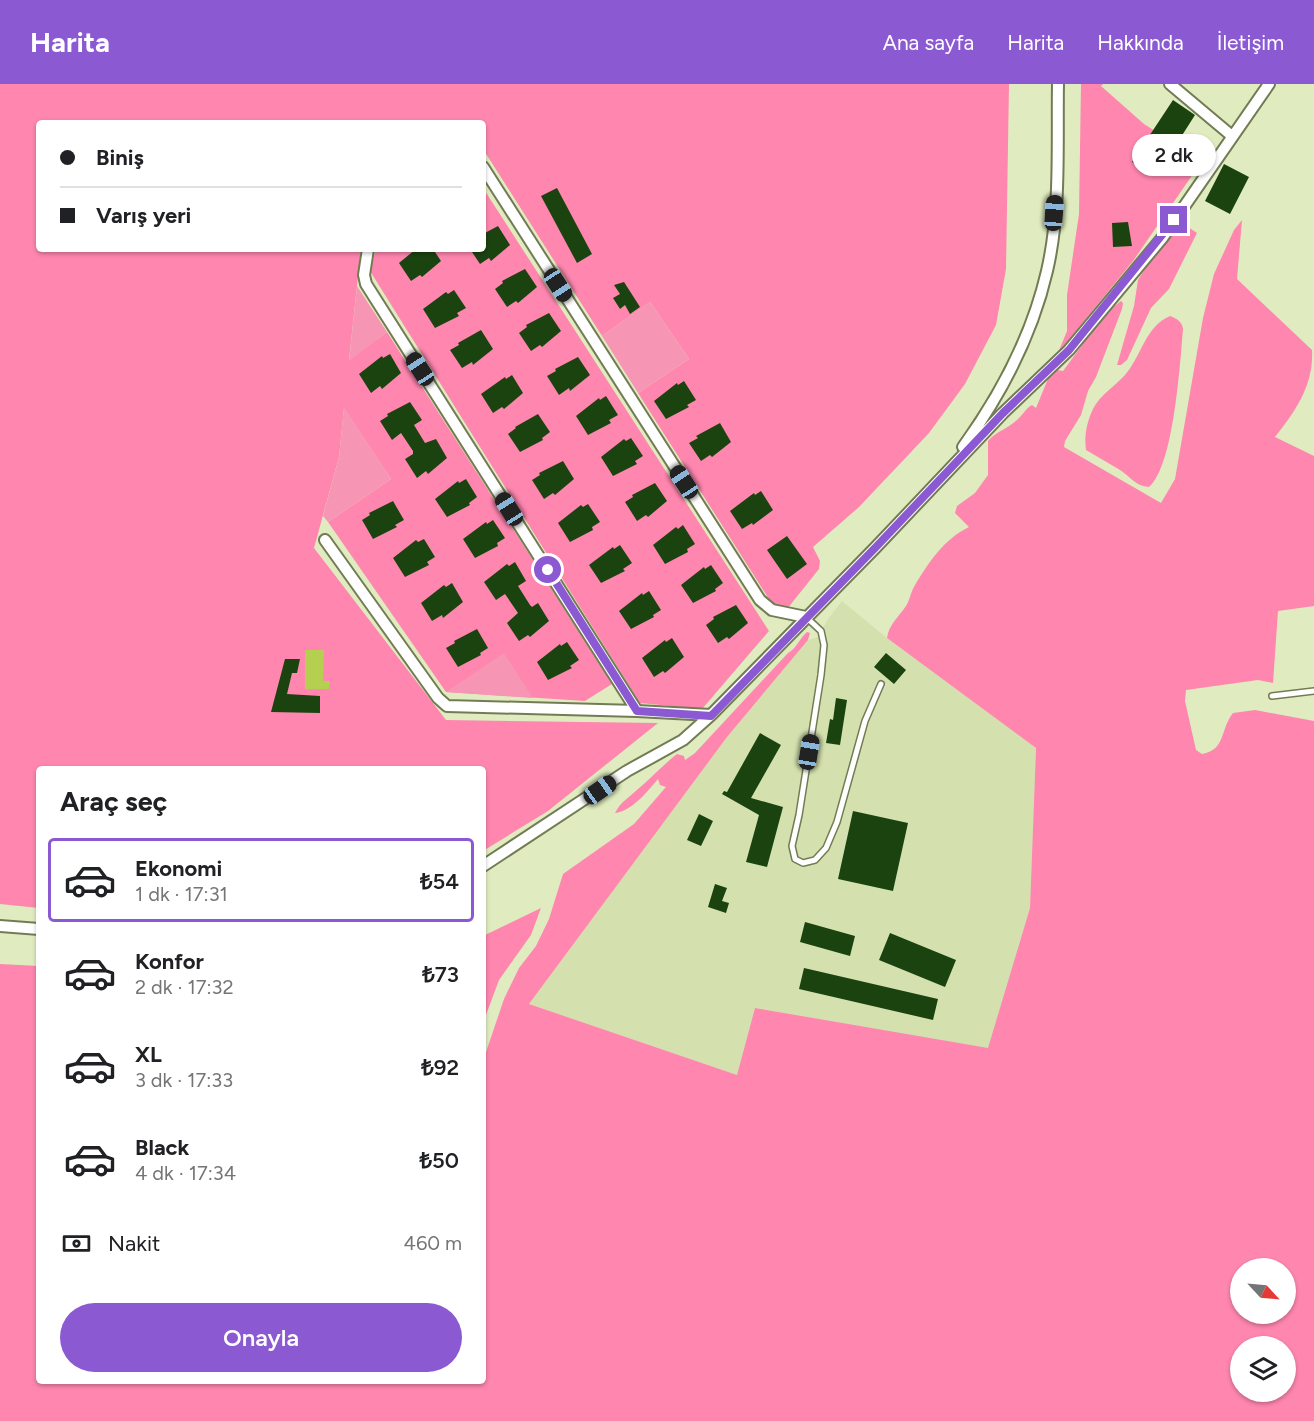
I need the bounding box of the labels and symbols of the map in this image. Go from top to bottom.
callout: 2 dk [1132,133,1216,175]
car [1044,194,1064,232]
route end [1160,206,1187,233]
car [541,265,575,305]
car [403,349,437,389]
car [667,462,701,502]
car [492,489,526,529]
route start [534,556,561,583]
car [797,733,821,771]
car [580,772,620,808]
north arrow [1230,1258,1296,1324]

